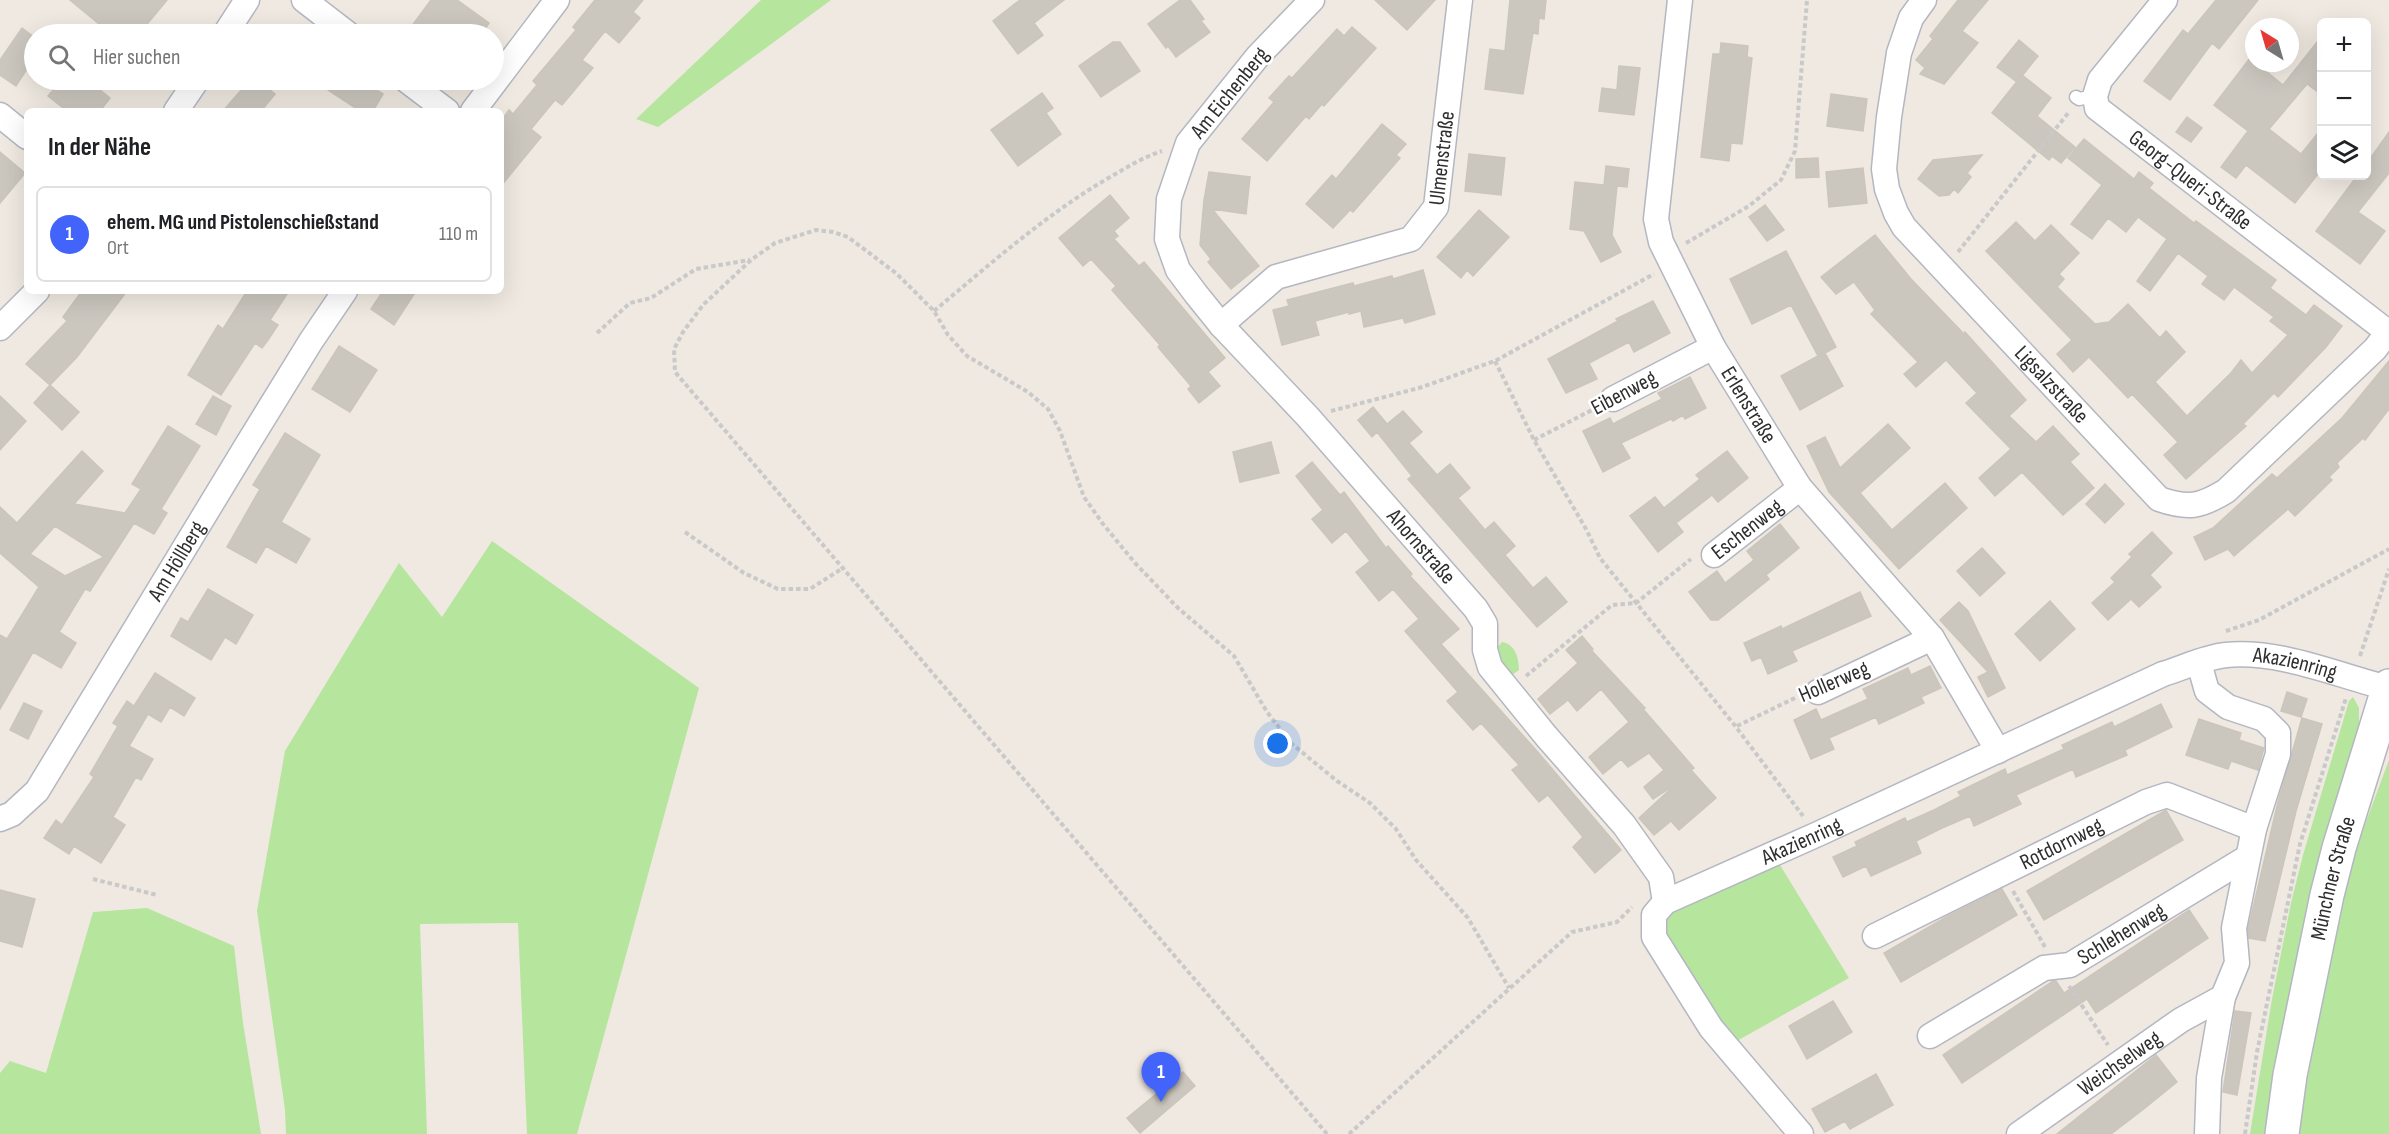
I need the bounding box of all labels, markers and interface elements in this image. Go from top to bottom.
north arrow [2245,18,2299,72]
map controls [2317,18,2371,180]
button: + [2317,18,2371,72]
search box [24,24,504,90]
icon: search [45,41,78,74]
street label: Am Eichenberg [1184,42,1275,145]
text: Hier suchen [93,44,181,71]
button: − [2317,72,2371,126]
street label: Ulmenstraße [1423,110,1461,207]
street label: Georg-Queri-Straße [2124,124,2257,236]
button: layers [2317,126,2371,180]
text: In der Nähe [48,132,151,163]
text: ehem. MG und Pistolenschießstand [107,209,379,236]
text: 1 [66,222,73,246]
text: 110 m [439,222,478,246]
text: Ort [107,236,129,260]
street label: Ligsalzstraße [2009,340,2094,429]
street label: Erlenstraße [1715,362,1782,448]
street label: Eibenweg [1587,364,1662,421]
street label: Eschenweg [1706,493,1788,565]
street label: Ahornstraße [1380,502,1461,590]
street label: Am Höllberg [142,516,211,607]
street label: Akazienring [2251,641,2341,686]
street label: Hollerweg [1795,655,1873,709]
your location [1263,729,1292,758]
street label: Akazienring [1756,811,1846,871]
street label: Rotdornweg [2015,812,2108,876]
street label: Münchner Straße [2305,813,2362,942]
street label: Schlehenweg [2072,897,2171,971]
street label: Weichselweg [2073,1024,2167,1102]
pin: 1 [1142,1052,1180,1102]

